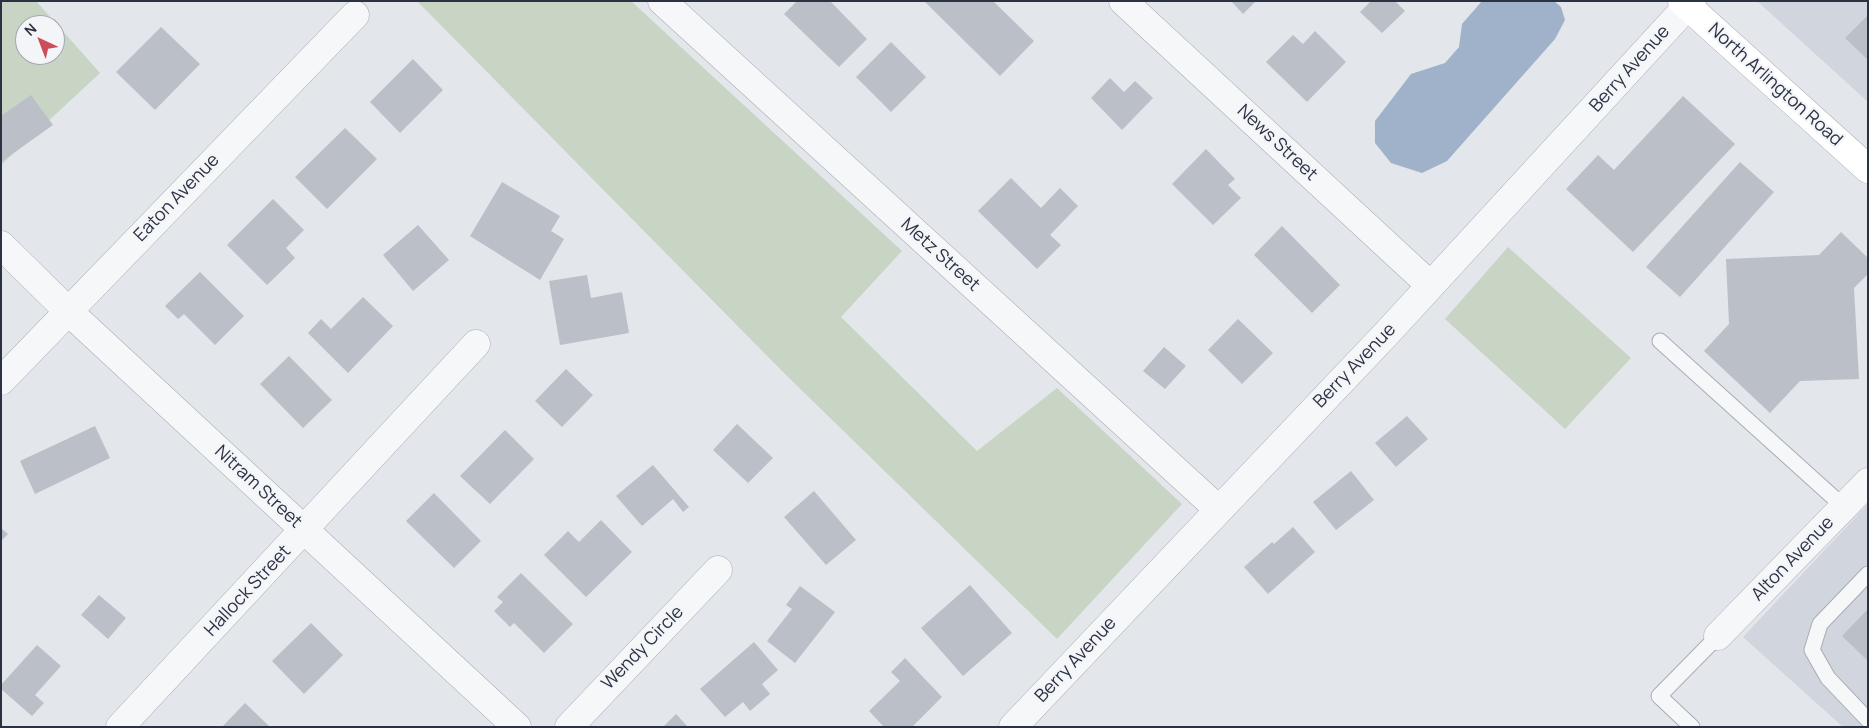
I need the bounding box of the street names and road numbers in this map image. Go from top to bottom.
street label: North Arlington Road [1703,19,1847,151]
street label: Berry Avenue [1585,21,1675,117]
street label: News Street [1232,100,1322,186]
street label: Eaton Avenue [130,150,224,246]
street label: Metz Street [896,214,984,296]
street label: Berry Avenue [1309,319,1401,413]
street label: Nitram Street [210,441,306,533]
street label: Alton Avenue [1747,512,1839,606]
street label: Hallock Street [200,541,296,641]
street label: Wendy Circle [598,602,688,694]
street label: Berry Avenue [1031,613,1121,707]

